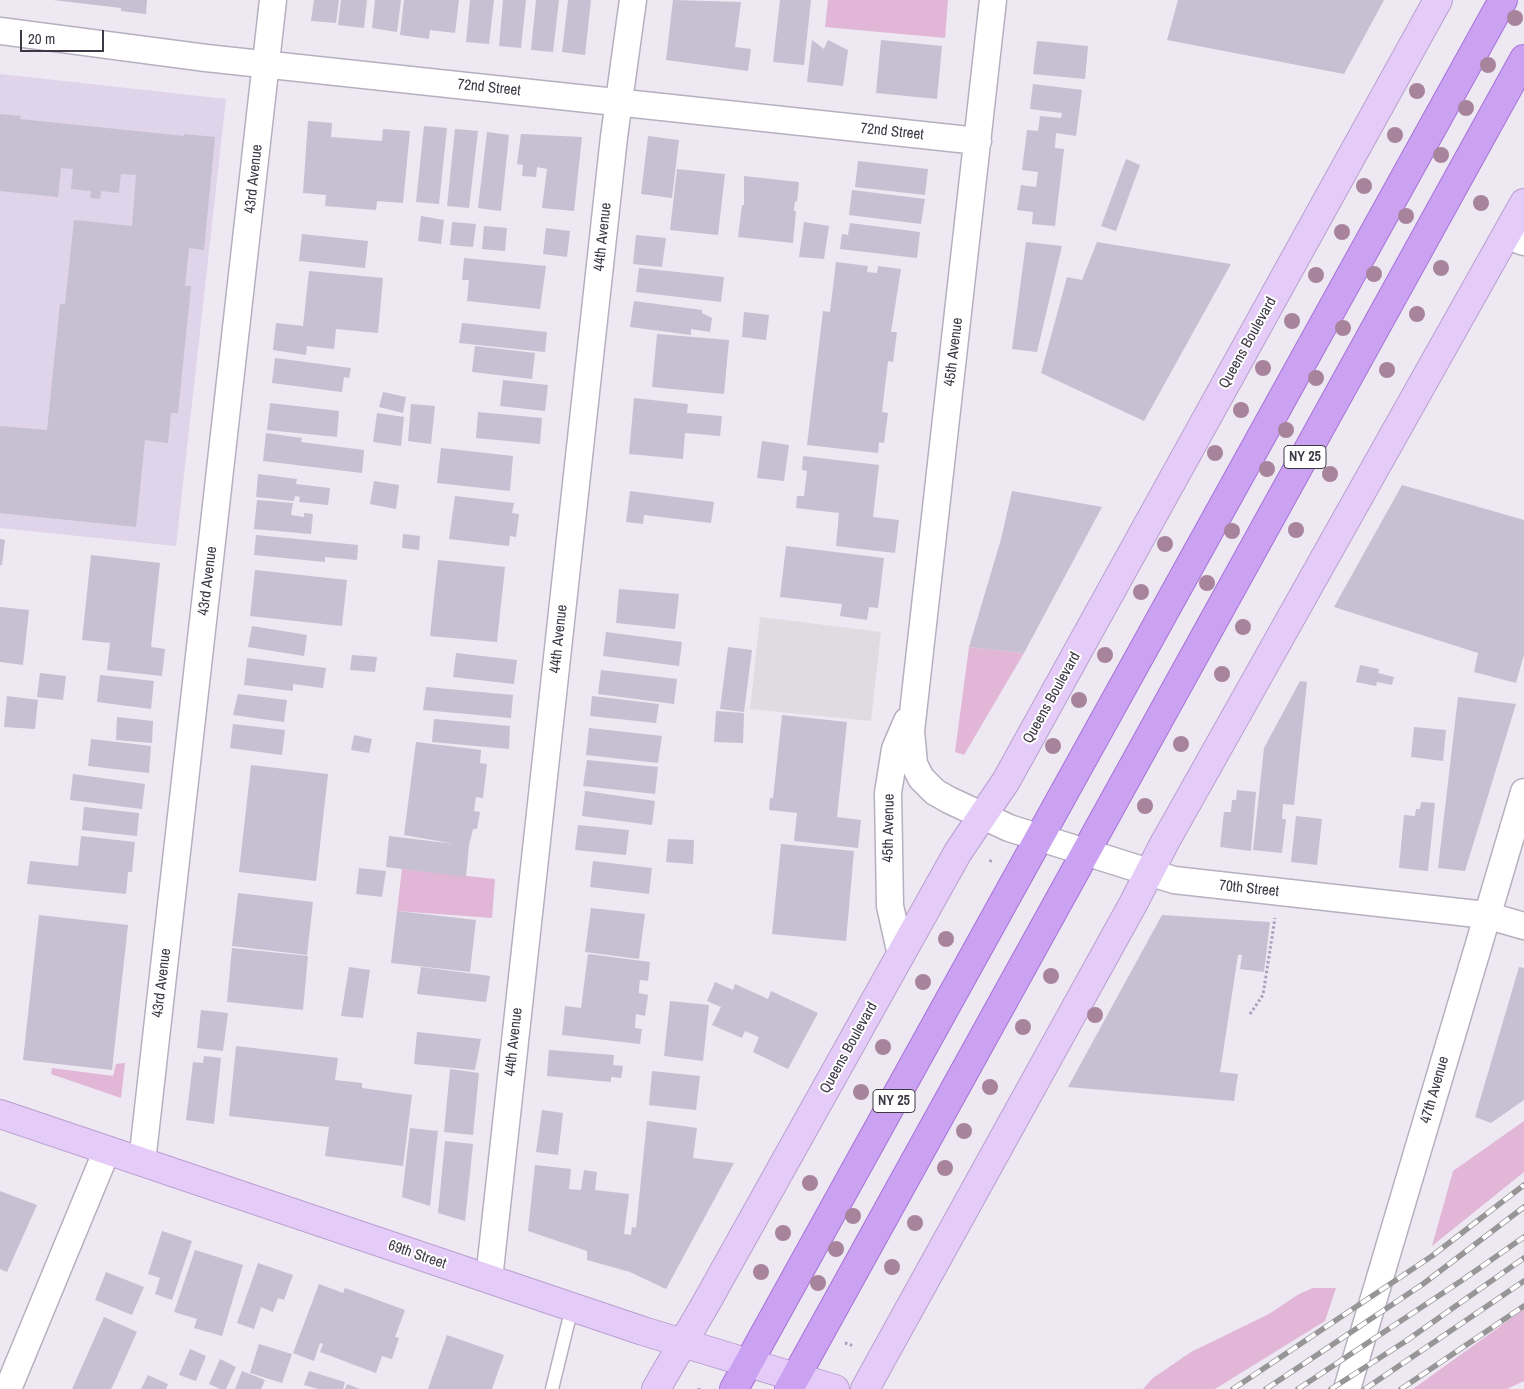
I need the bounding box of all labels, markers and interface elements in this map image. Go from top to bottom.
scale bar [22,20,106,52]
text: 20 m [28,28,55,49]
street label: 72nd Street [456,76,522,100]
street label: 72nd Street [859,120,925,144]
street label: 43rd Avenue [241,143,267,215]
street label: 44th Avenue [590,202,616,272]
street label: Queens Boulevard [1215,294,1281,392]
street label: 45th Avenue [941,317,967,387]
road number: NY 25 [1284,446,1326,468]
street label: 43rd Avenue [195,545,221,617]
street label: 44th Avenue [546,604,572,674]
street label: Queens Boulevard [1019,649,1085,747]
street label: 45th Avenue [879,793,899,863]
street label: 70th Street [1218,877,1280,901]
street label: 43rd Avenue [149,947,175,1019]
street label: Queens Boulevard [816,999,882,1097]
street label: 44th Avenue [501,1007,527,1077]
street label: 47th Avenue [1417,1054,1453,1126]
road number: NY 25 [873,1090,915,1112]
street label: 69th Street [386,1237,448,1273]

